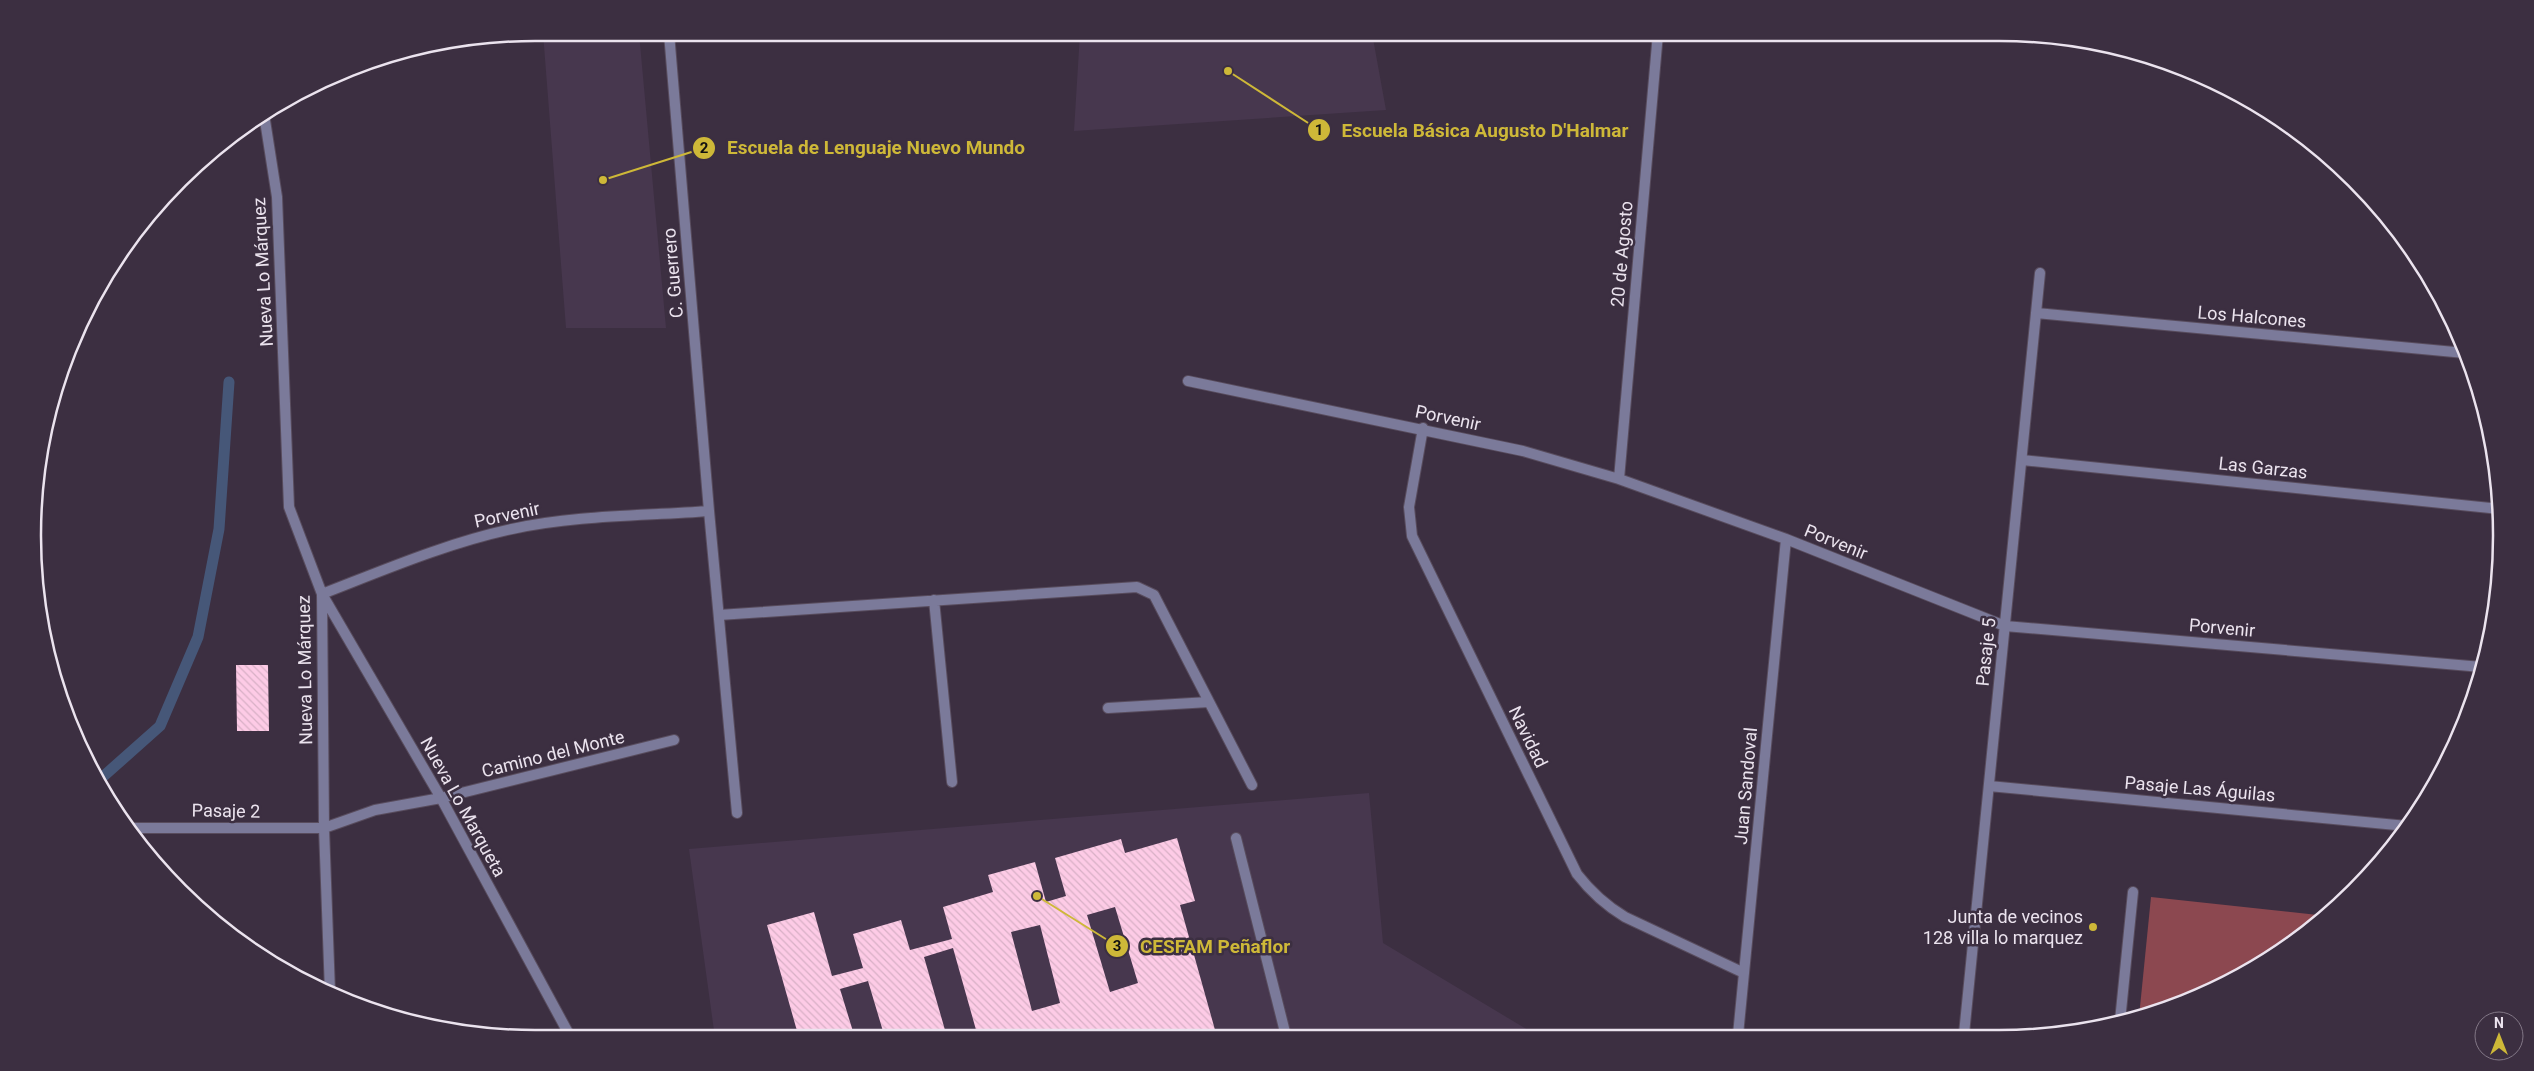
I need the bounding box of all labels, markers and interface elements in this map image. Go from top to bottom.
callout: Escuela Básica Augusto D'Halmar [1306,113,1638,147]
text: Escuela Básica Augusto D'Halmar [1342,119,1628,142]
text: 1 [1315,121,1323,139]
callout: Escuela de Lenguaje Nuevo Mundo [692,131,1035,165]
text: Escuela de Lenguaje Nuevo Mundo [727,136,1025,159]
text: 2 [700,139,709,157]
street label: Nueva Lo Márquez [248,197,277,347]
street label: 20 de Agosto [1606,200,1637,308]
street label: C. Guerrero [658,227,687,319]
street label: Los Halcones [2197,301,2307,332]
street label: Porvenir [1413,400,1483,435]
street label: Las Garzas [2217,452,2309,483]
street label: Porvenir [472,497,542,532]
street label: Porvenir [1801,519,1871,564]
street label: Nueva Lo Márquez [293,595,316,745]
street label: Porvenir [2188,614,2256,641]
street label: Pasaje 5 [1971,617,2000,687]
street label: Navidad [1505,703,1552,771]
street label: Camino del Monte [479,726,626,781]
street label: Juan Sandoval [1730,727,1761,845]
street label: Nueva Lo Marqueta [416,733,511,880]
street label: Pasaje Las Águilas [2124,771,2276,806]
street label: Pasaje 2 [192,799,260,822]
place label: Junta de vecinos 128 villa lo marquez [1923,906,2083,948]
marker: Junta de vecinos 128 villa lo marquez [2087,921,2099,933]
callout: CESFAM Peñaflor [1105,929,1300,963]
text: CESFAM Peñaflor [1140,935,1290,958]
text: 3 [1113,937,1121,955]
north arrow [2474,1011,2524,1061]
text: N [2494,1015,2504,1031]

